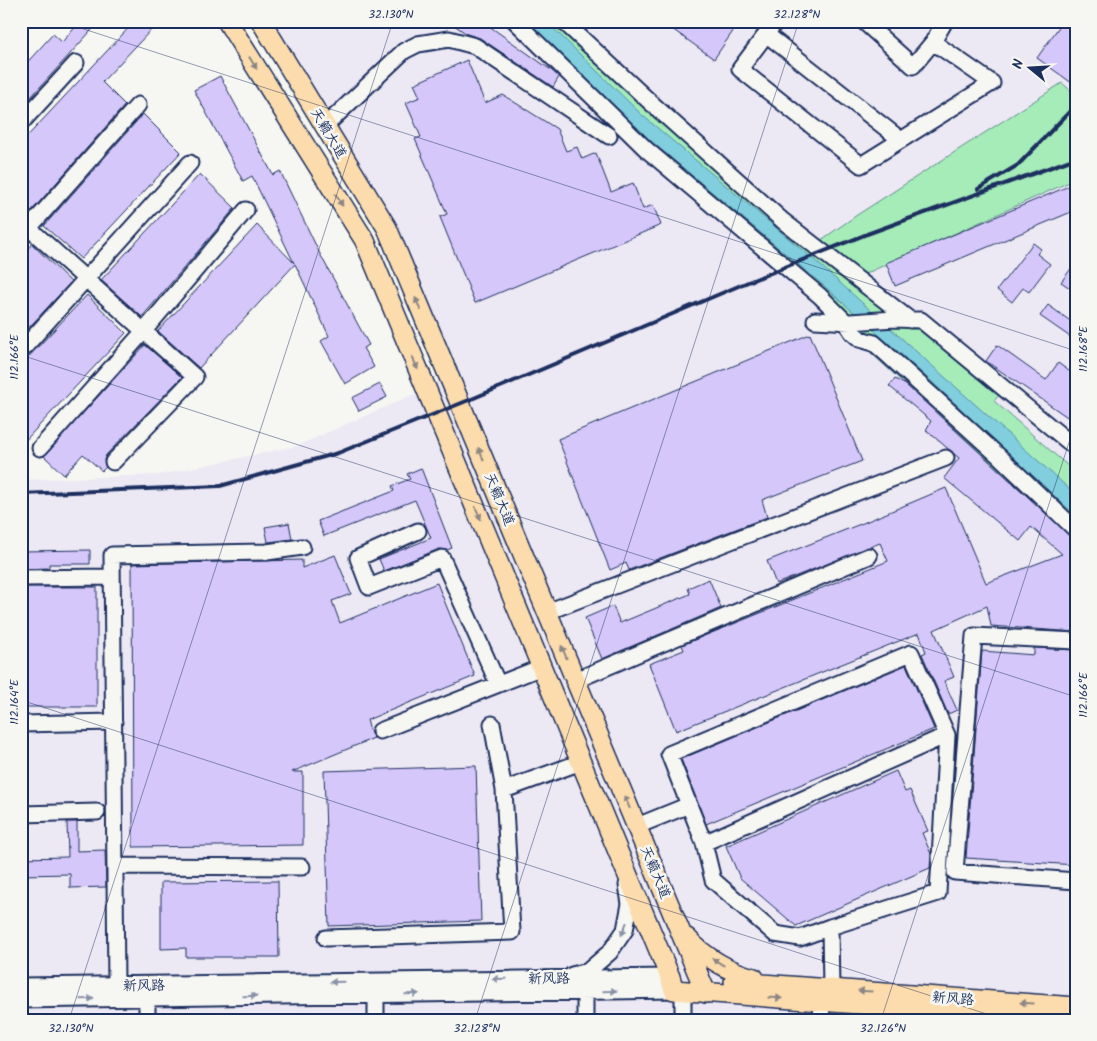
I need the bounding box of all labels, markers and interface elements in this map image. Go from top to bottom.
text: 32.130°N [368,5,414,24]
text: 32.128°N [774,5,820,24]
north arrow [1004,42,1054,92]
one-way arrow [248,56,257,69]
text: N [1007,57,1030,72]
street label: 天籁大道 [304,104,352,163]
one-way arrow [334,194,344,207]
one-way arrow [414,297,422,311]
text: 112.168°E [1074,325,1093,372]
text: 112.166°E [5,333,24,380]
one-way arrow [412,356,420,370]
one-way arrow [477,447,485,461]
street label: 天籁大道 [478,469,520,529]
one-way arrow [474,506,482,520]
one-way arrow [560,645,568,660]
text: 112.166°E [1074,671,1093,718]
text: 112.164°E [5,678,24,725]
one-way arrow [623,794,631,809]
street label: 天籁大道 [634,842,676,902]
one-way arrow [620,922,628,937]
one-way arrow [712,958,725,967]
street label: 新风路 [528,968,570,990]
street label: 新风路 [123,975,165,997]
one-way arrow [491,975,507,983]
one-way arrow [328,978,344,986]
one-way arrow [602,987,618,995]
one-way arrow [857,987,873,995]
street label: 新风路 [931,987,975,1011]
one-way arrow [405,990,421,998]
one-way arrow [242,992,258,1000]
one-way arrow [767,994,783,1002]
one-way arrow [80,995,96,1003]
one-way arrow [1019,999,1035,1007]
text: 32.130°N [48,1019,94,1038]
text: 32.128°N [454,1019,500,1038]
text: 32.126°N [860,1019,906,1038]

